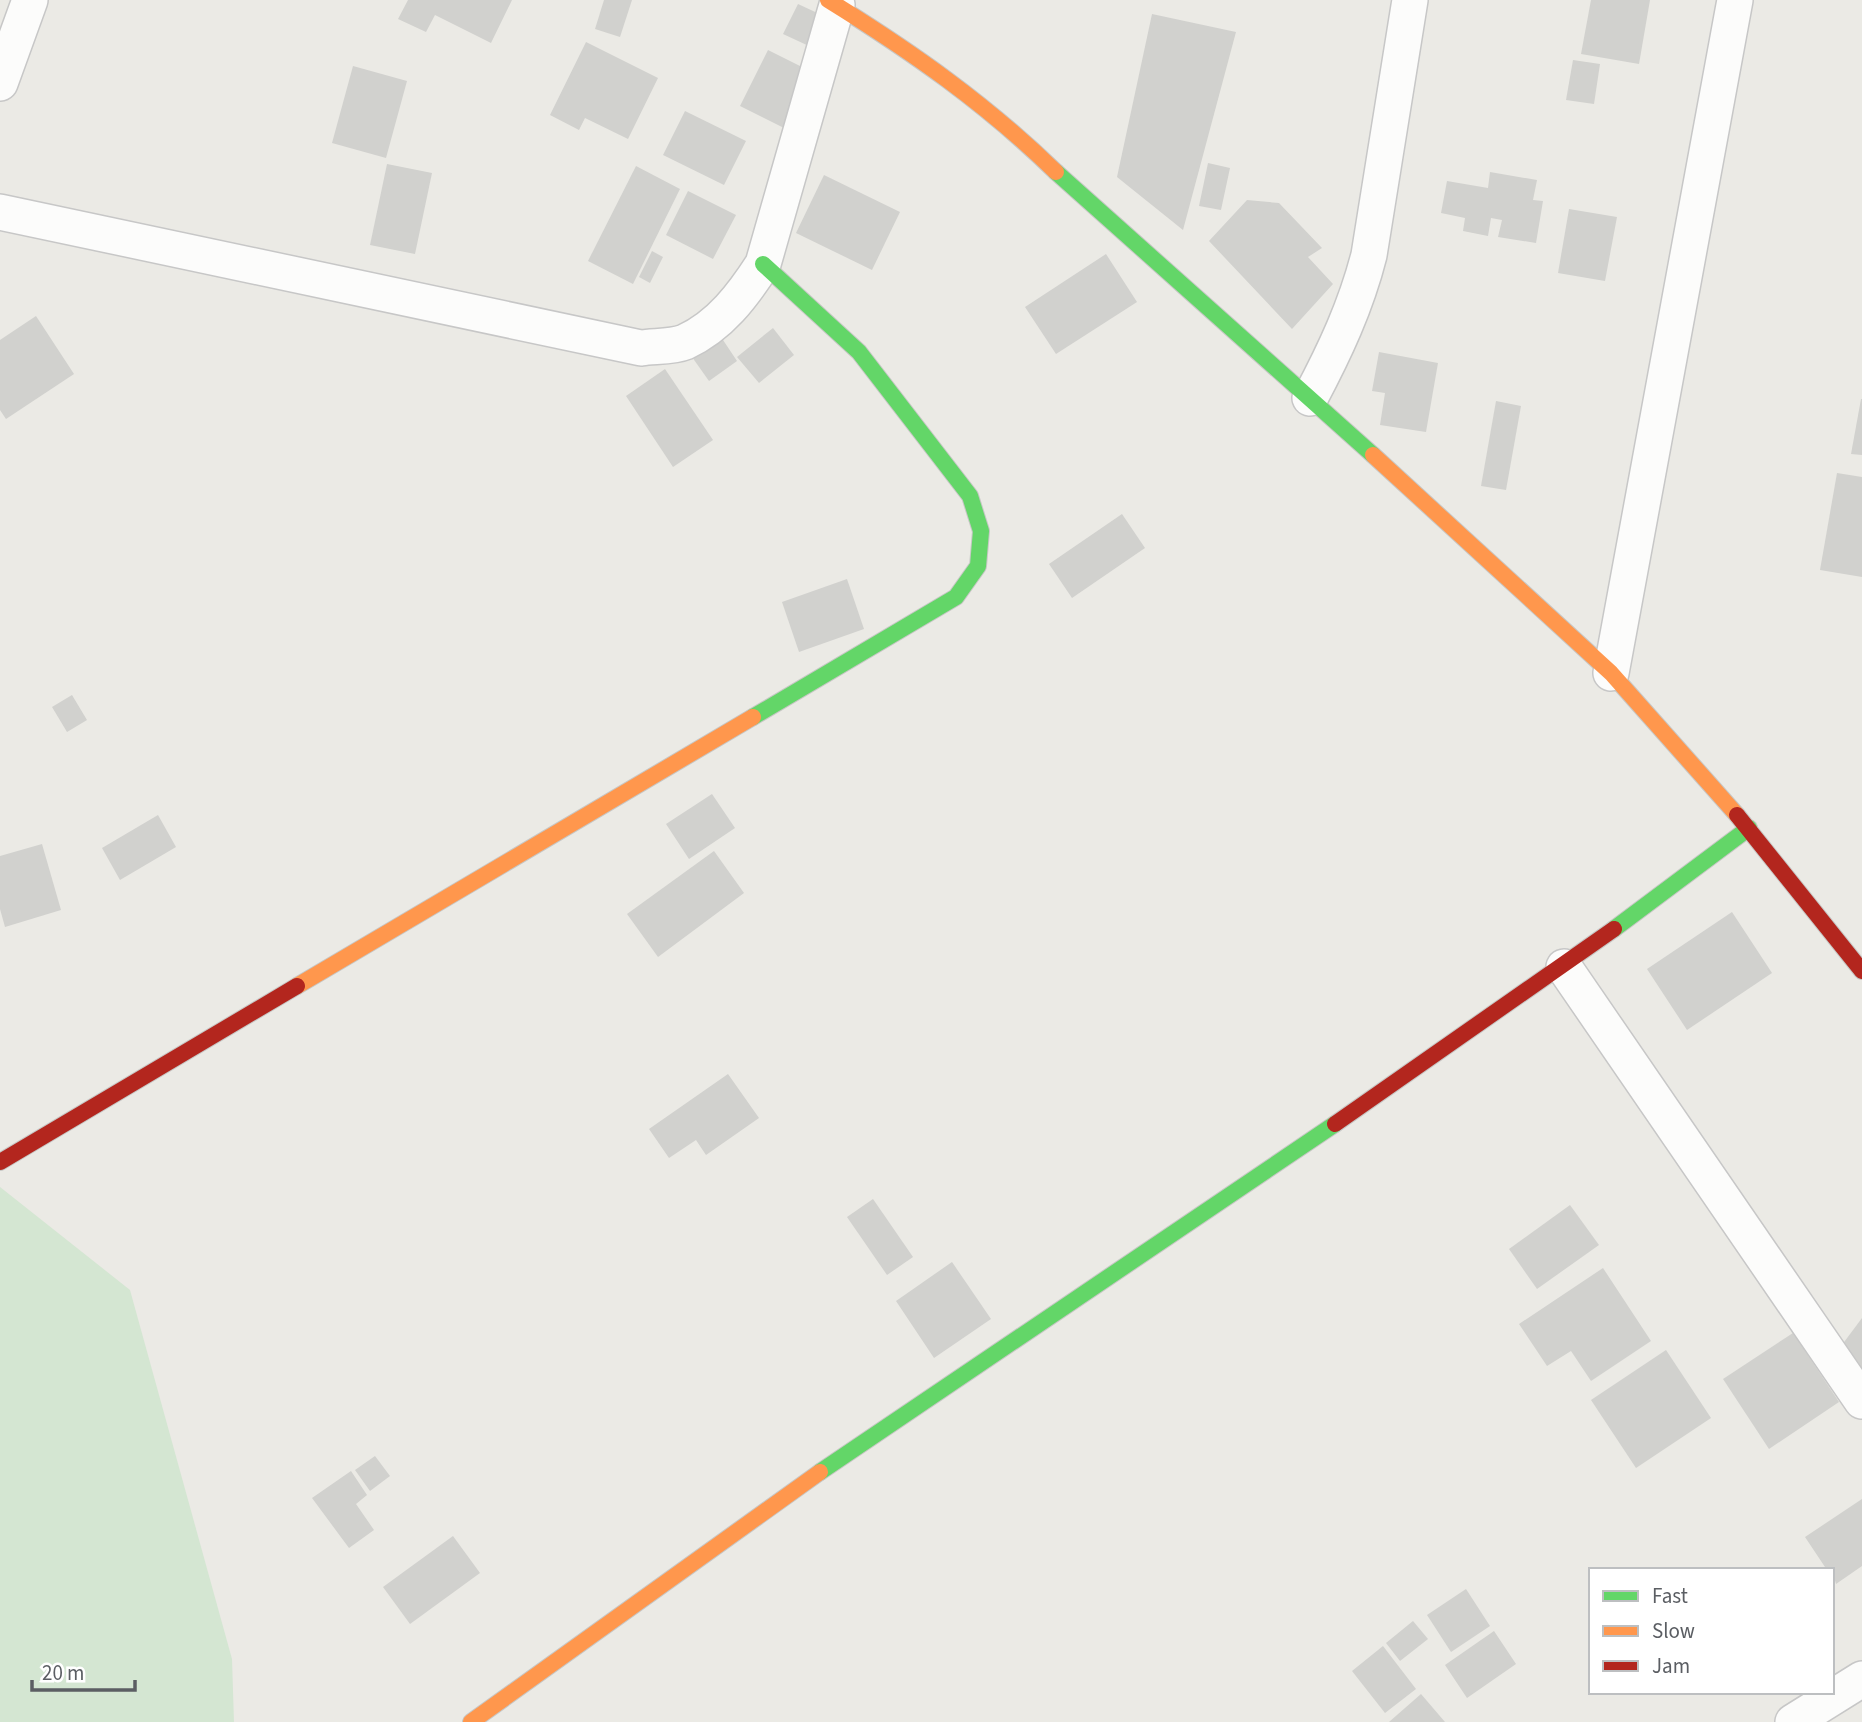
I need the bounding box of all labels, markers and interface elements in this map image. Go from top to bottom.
legend [1589,1568,1834,1694]
text: Fast [1652,1581,1688,1611]
text: Slow [1652,1616,1695,1646]
scale bar [32,1648,135,1692]
text: Jam [1652,1651,1690,1681]
text: 20 m [42,1658,84,1688]

